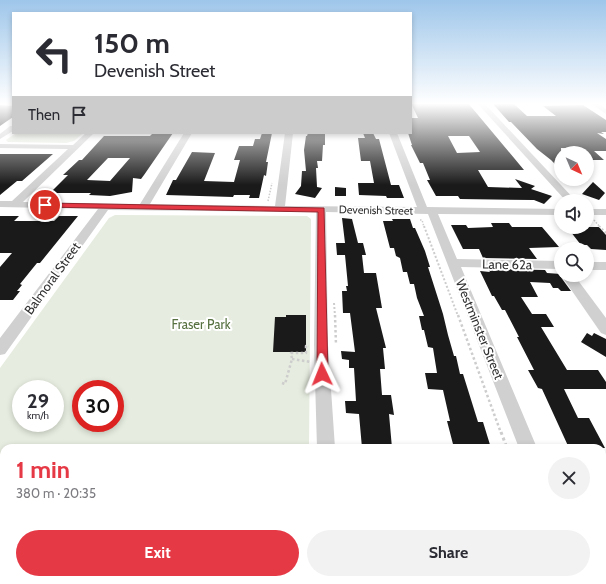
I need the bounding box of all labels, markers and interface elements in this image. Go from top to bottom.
text: 150 m [94,26,170,60]
icon: left [28,28,80,80]
text: Devenish Street [94,60,215,82]
icon: arrive [68,104,90,126]
text: Then [28,106,60,124]
north arrow [554,146,594,186]
map controls [554,146,594,282]
pin [28,188,62,222]
icon: arrive [34,194,56,216]
button: sound [554,194,594,234]
street label: Devenish Street [339,202,414,218]
street label: Balmoral Street [20,238,84,317]
button: search [554,242,594,282]
street label: Lane 62a [482,256,533,272]
street label: Westminster Street [453,277,508,382]
park label: Fraser Park [172,316,231,332]
position arrow [301,353,343,395]
speed limit sign: 30 [72,380,124,432]
text: 29 [27,389,49,413]
text: km/h [27,409,49,422]
text: 1 min [16,455,70,484]
button: close [548,457,590,499]
text: 380 m · 20:35 [16,485,96,501]
button: Exit [16,530,299,576]
button: Share [307,530,590,576]

